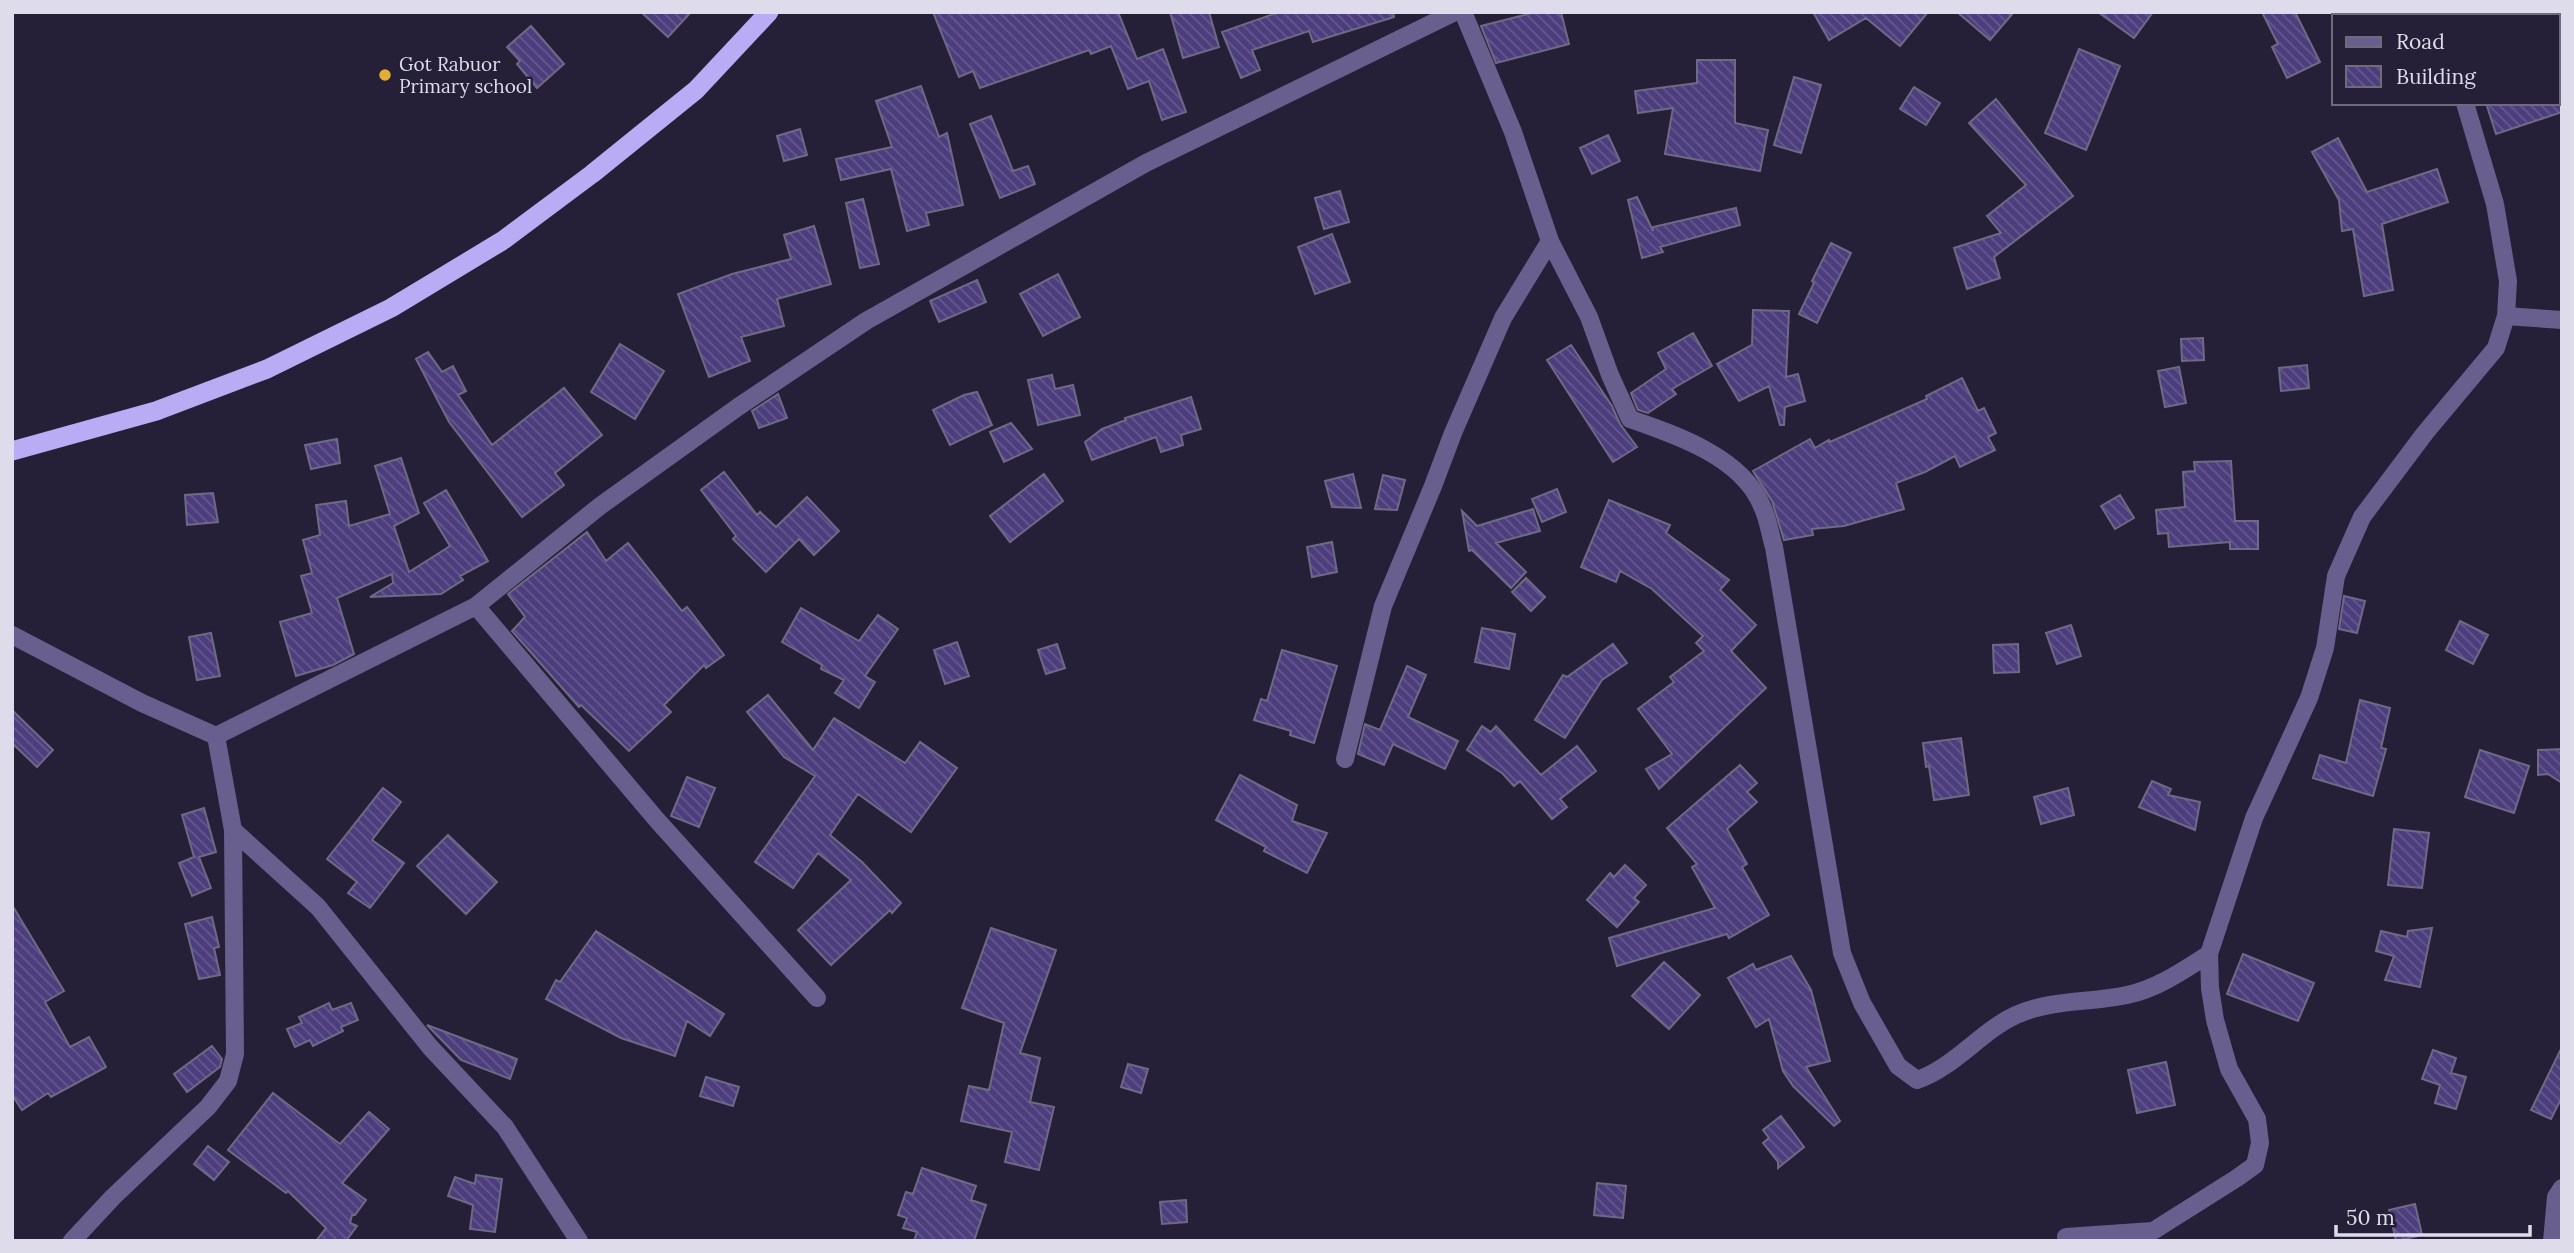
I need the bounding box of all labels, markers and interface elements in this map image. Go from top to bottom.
legend [2332,14,2560,105]
text: Road [2396,28,2445,55]
place label: Got Rabuor Primary school [399,52,532,98]
text: Building [2396,63,2476,90]
marker: Got Rabuor Primary school [377,67,393,83]
scale bar [2336,1194,2530,1238]
text: 50 m [2346,1204,2395,1231]

